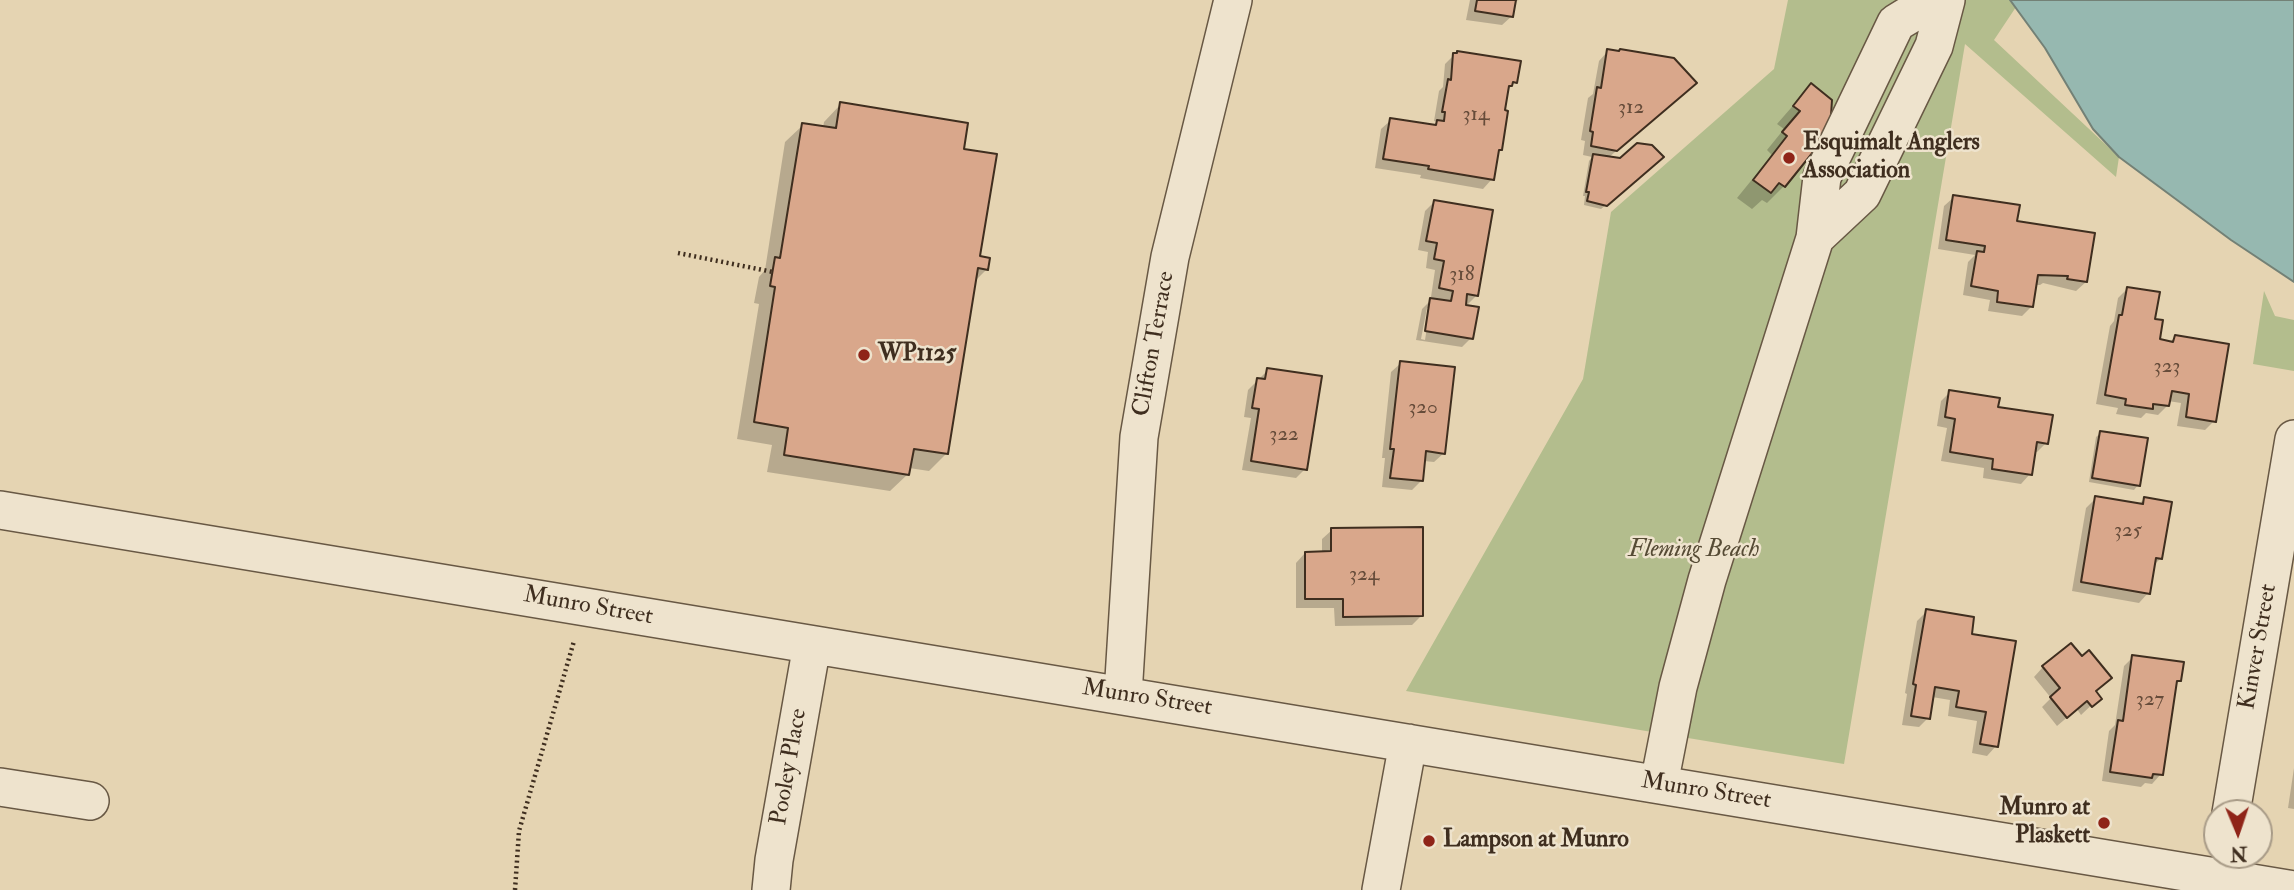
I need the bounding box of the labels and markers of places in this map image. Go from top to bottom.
place label: Esquimalt Anglers Association [1803,130,1980,186]
marker: Esquimalt Anglers Association [1781,150,1797,166]
place label: WP1125 [878,341,956,369]
marker: WP1125 [856,347,872,363]
place label: Munro at Plaskett [1999,795,2090,851]
marker: Munro at Plaskett [2096,815,2112,831]
place label: Lampson at Munro [1443,827,1629,855]
marker: Lampson at Munro [1421,833,1437,849]

